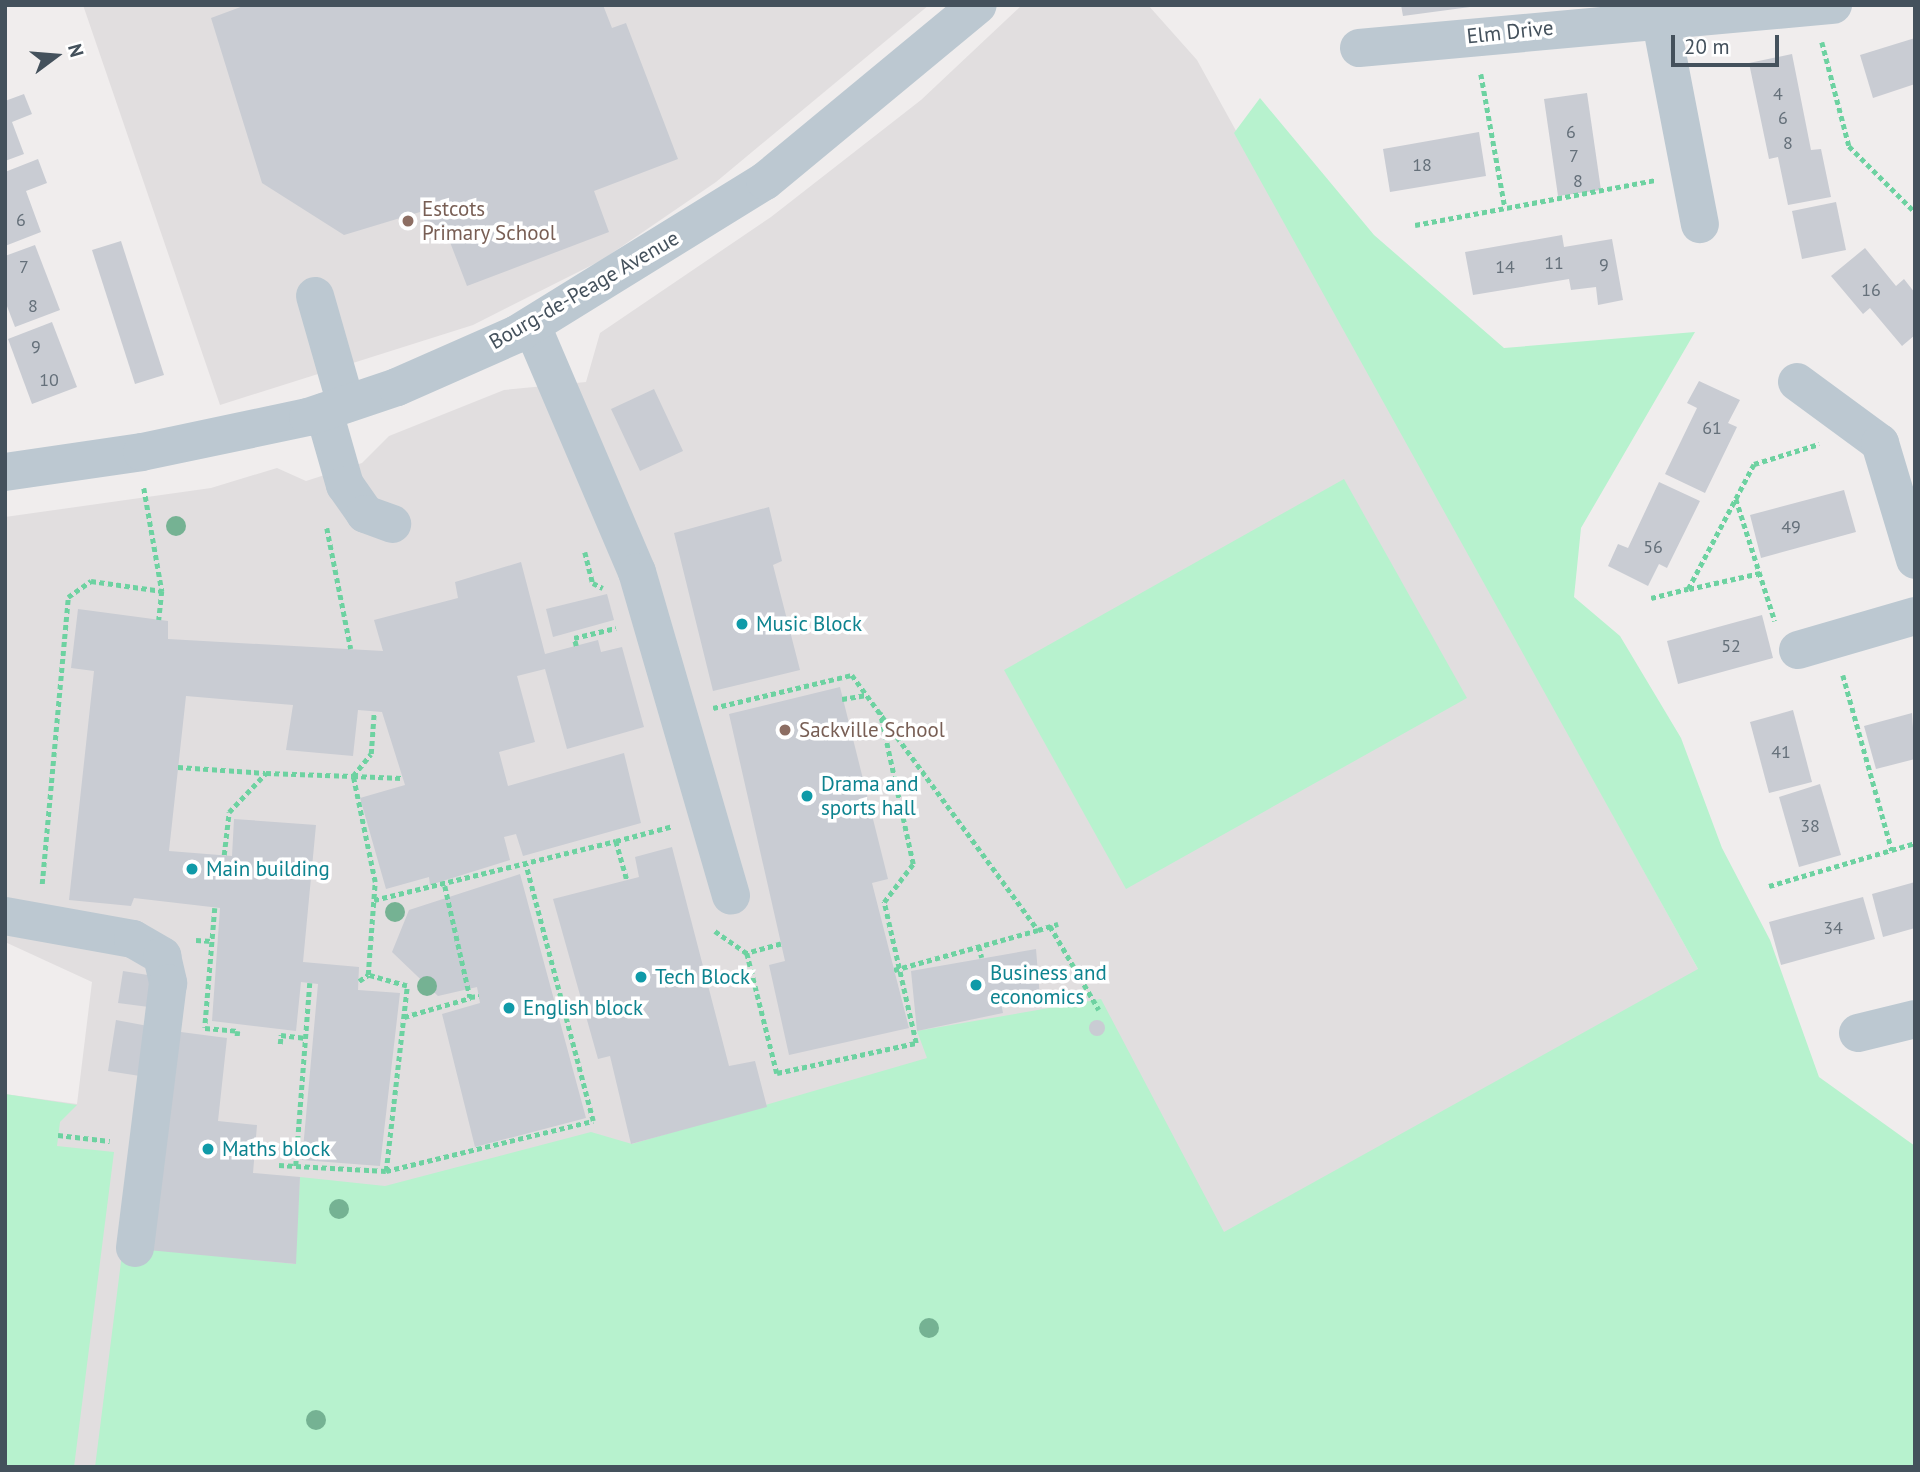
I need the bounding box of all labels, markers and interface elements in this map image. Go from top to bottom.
street label: Elm Drive [1465,15,1555,49]
north arrow [21,21,91,91]
scale bar [1675,21,1784,65]
text: 20 m [1684,33,1730,60]
text: N [63,41,89,60]
house number: 4 [1773,83,1783,105]
house number: 6 [1778,107,1788,129]
house number: 6 [1566,121,1576,143]
house number: 8 [1783,132,1793,154]
house number: 7 [1569,145,1579,167]
house number: 18 [1412,154,1432,176]
house number: 8 [1573,170,1583,192]
place label: Estcots Primary School [422,196,557,246]
house number: 6 [16,209,26,231]
marker: Estcots Primary School [400,213,416,229]
street label: Bourg-de-Peage Avenue [484,225,684,355]
house number: 11 [1544,252,1564,274]
house number: 9 [1599,254,1609,276]
house number: 7 [19,256,29,278]
house number: 14 [1495,256,1515,278]
house number: 16 [1861,279,1881,301]
house number: 8 [28,295,38,317]
house number: 9 [31,336,41,358]
house number: 10 [39,369,59,391]
house number: 61 [1702,417,1722,439]
house number: 49 [1781,516,1801,538]
house number: 56 [1643,536,1663,558]
place label: Music Block [756,611,863,637]
marker: Music Block [734,616,750,632]
house number: 52 [1721,635,1741,657]
place label: Sackville School [799,717,945,743]
marker: Sackville School [777,722,793,738]
house number: 41 [1771,741,1791,763]
place label: Drama and sports hall [821,771,919,821]
marker: Drama and sports hall [799,788,815,804]
house number: 38 [1800,815,1820,837]
place label: Main building [206,856,330,882]
marker: Main building [184,861,200,877]
house number: 34 [1823,917,1843,939]
place label: Business and economics [990,960,1107,1010]
place label: Tech Block [655,964,750,990]
marker: Tech Block [633,969,649,985]
marker: Business and economics [968,977,984,993]
place label: English block [523,995,643,1021]
marker: English block [501,1000,517,1016]
place label: Maths block [222,1136,330,1162]
marker: Maths block [200,1141,216,1157]

